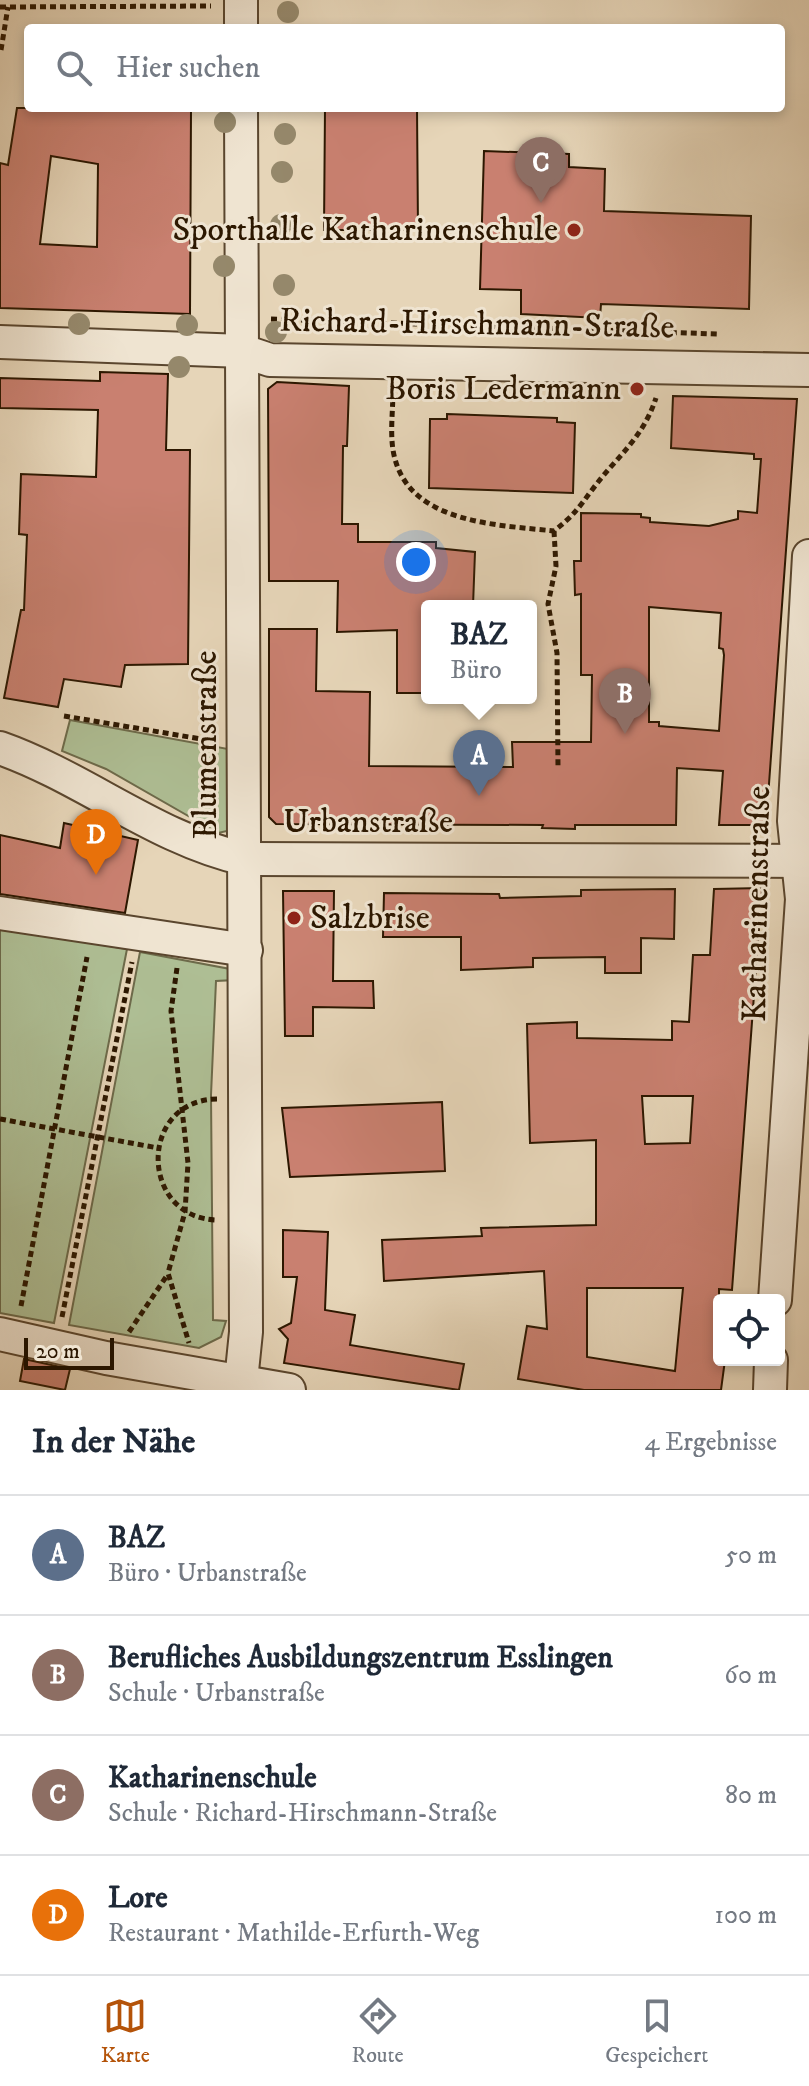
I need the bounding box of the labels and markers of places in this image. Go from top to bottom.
pin: C [515,137,567,203]
place label: Sporthalle Katharinenschule [173,209,558,251]
marker: Sporthalle Katharinenschule [565,221,583,239]
place label: Boris Ledermann [385,368,621,410]
marker: Boris Ledermann [628,380,646,398]
pin: B [599,668,651,734]
pin: A [453,730,505,796]
pin: D [70,809,122,875]
place label: Salzbrise [310,897,430,939]
marker: Salzbrise [285,909,303,927]

